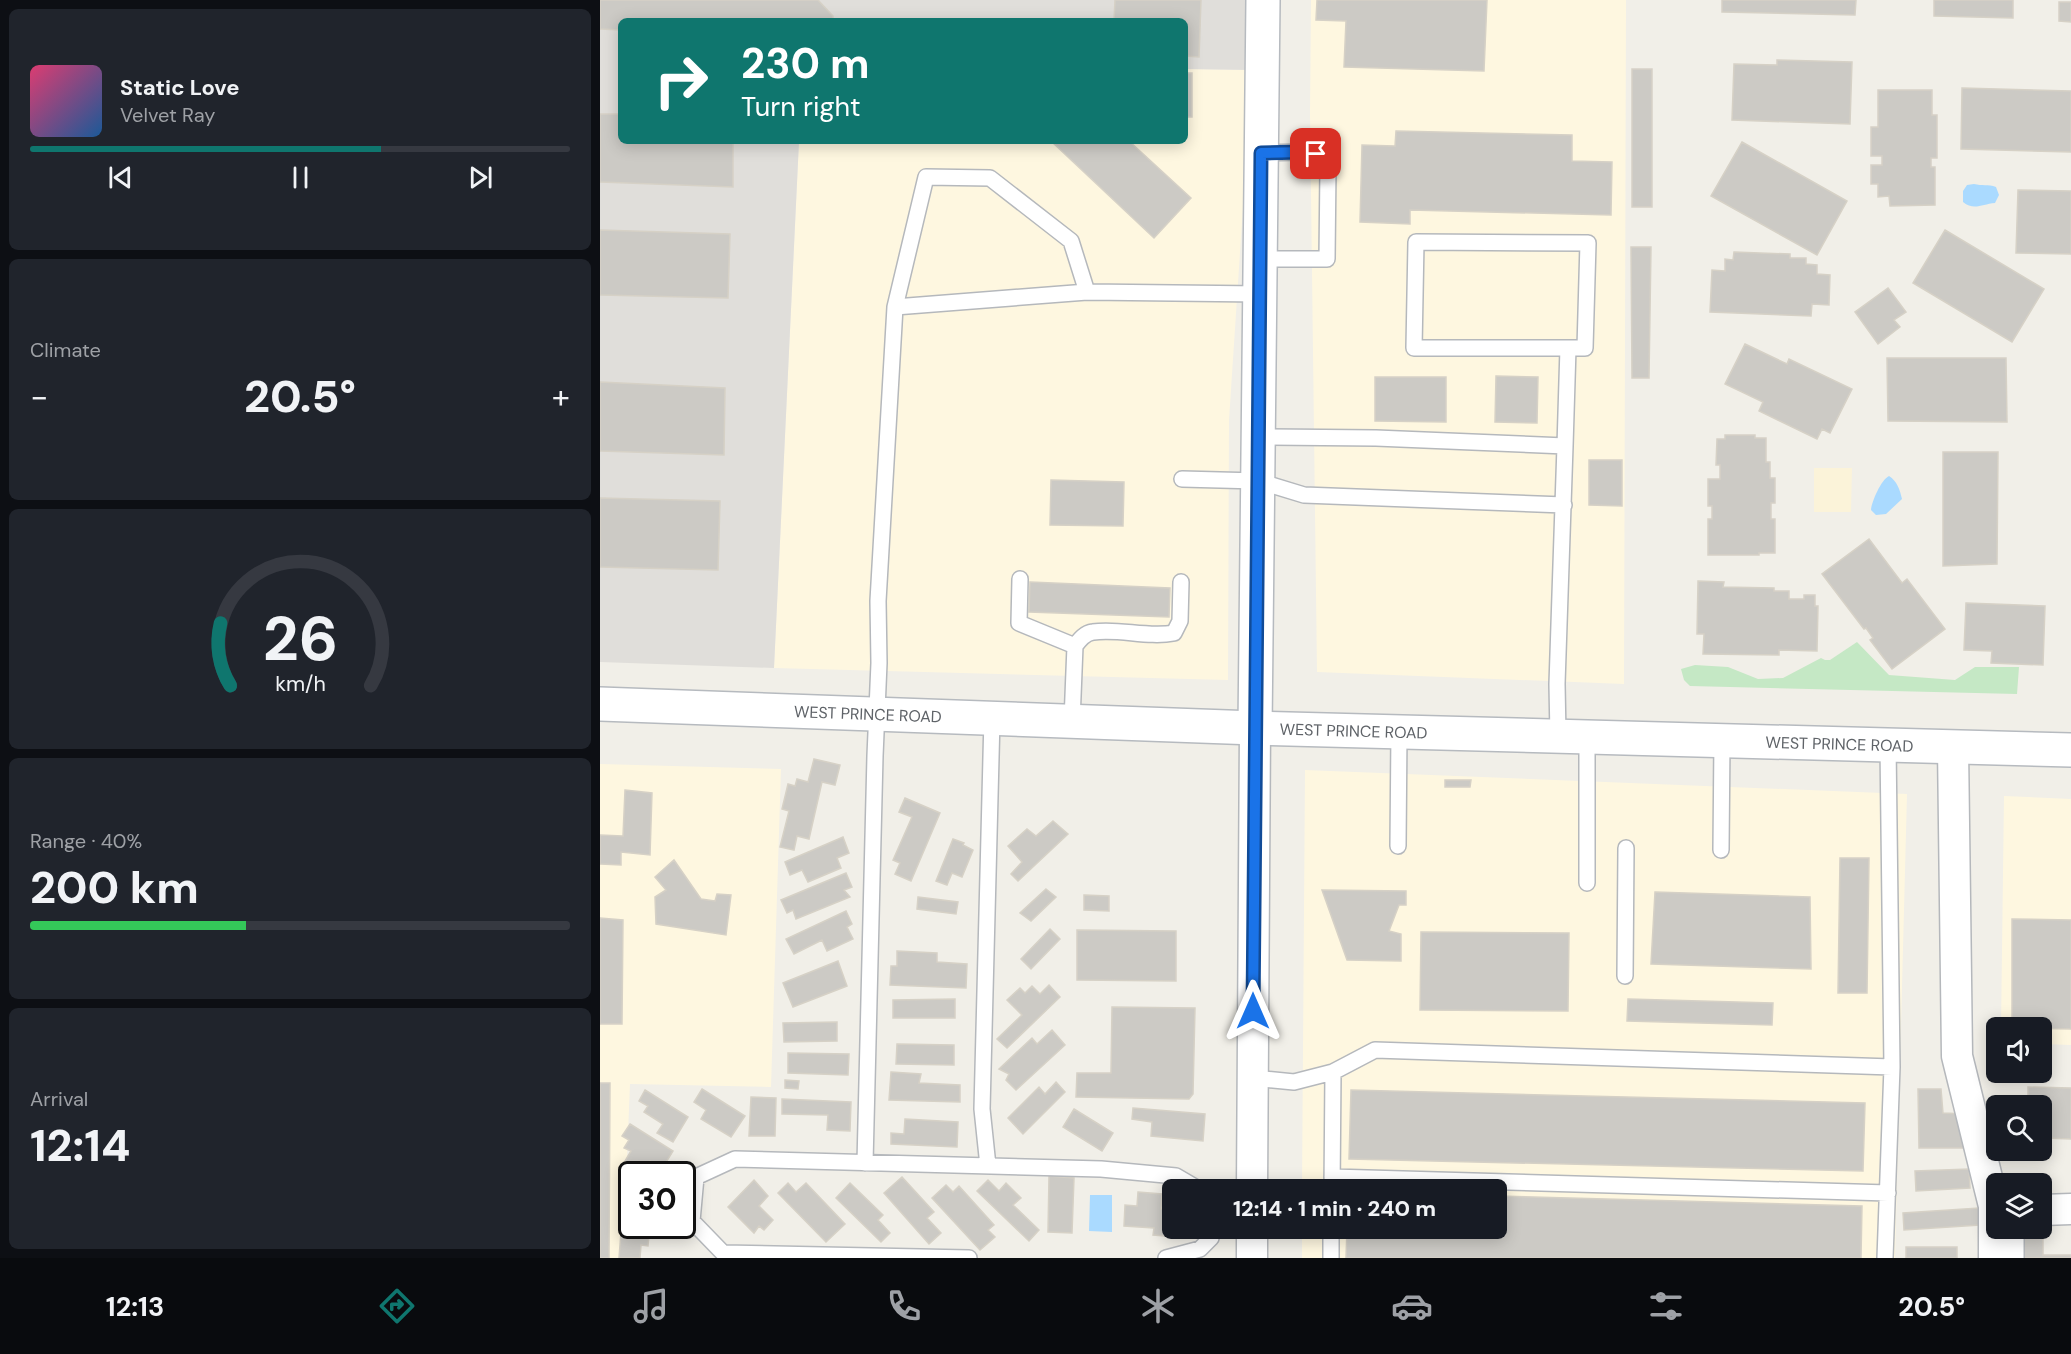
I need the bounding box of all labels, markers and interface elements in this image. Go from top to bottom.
text: 230 m [741,36,870,91]
icon: right [642,42,720,120]
text: Static Love [120,73,240,102]
text: Turn right [741,89,861,124]
text: Velvet Ray [120,102,215,128]
pin [1290,128,1341,179]
icon: arrive [1299,137,1332,170]
icon: previous [104,161,137,194]
icon: pause [284,161,317,194]
icon: next [464,161,497,194]
text: Climate [30,337,101,363]
text: 20.5° [244,367,356,426]
text: − [30,375,48,418]
text: + [552,375,570,418]
text: 26 [262,598,338,679]
text: km/h [275,670,325,698]
street label: WEST PRINCE ROAD [794,701,942,727]
street label: WEST PRINCE ROAD [1279,718,1428,743]
street label: WEST PRINCE ROAD [1765,731,1914,756]
text: Range · 40% [30,828,142,854]
text: 200 km [30,858,199,917]
position arrow [1221,979,1285,1043]
map controls [1986,1017,2052,1239]
button: sound [1986,1017,2052,1083]
text: Arrival [30,1086,88,1112]
button: search [1986,1095,2052,1161]
text: 12:14 [30,1116,130,1175]
speed limit sign: 30 [618,1161,696,1239]
button: layers [1986,1173,2052,1239]
text: 12:14 · 1 min · 240 m [1233,1194,1436,1223]
icon: directions [376,1285,418,1327]
icon: music [630,1285,672,1327]
icon: phone [883,1285,925,1327]
icon: climate [1137,1285,1179,1327]
icon: car [1391,1285,1433,1327]
icon: filters [1645,1285,1687,1327]
text: 12:13 [106,1289,164,1324]
text: 20.5° [1898,1289,1965,1324]

